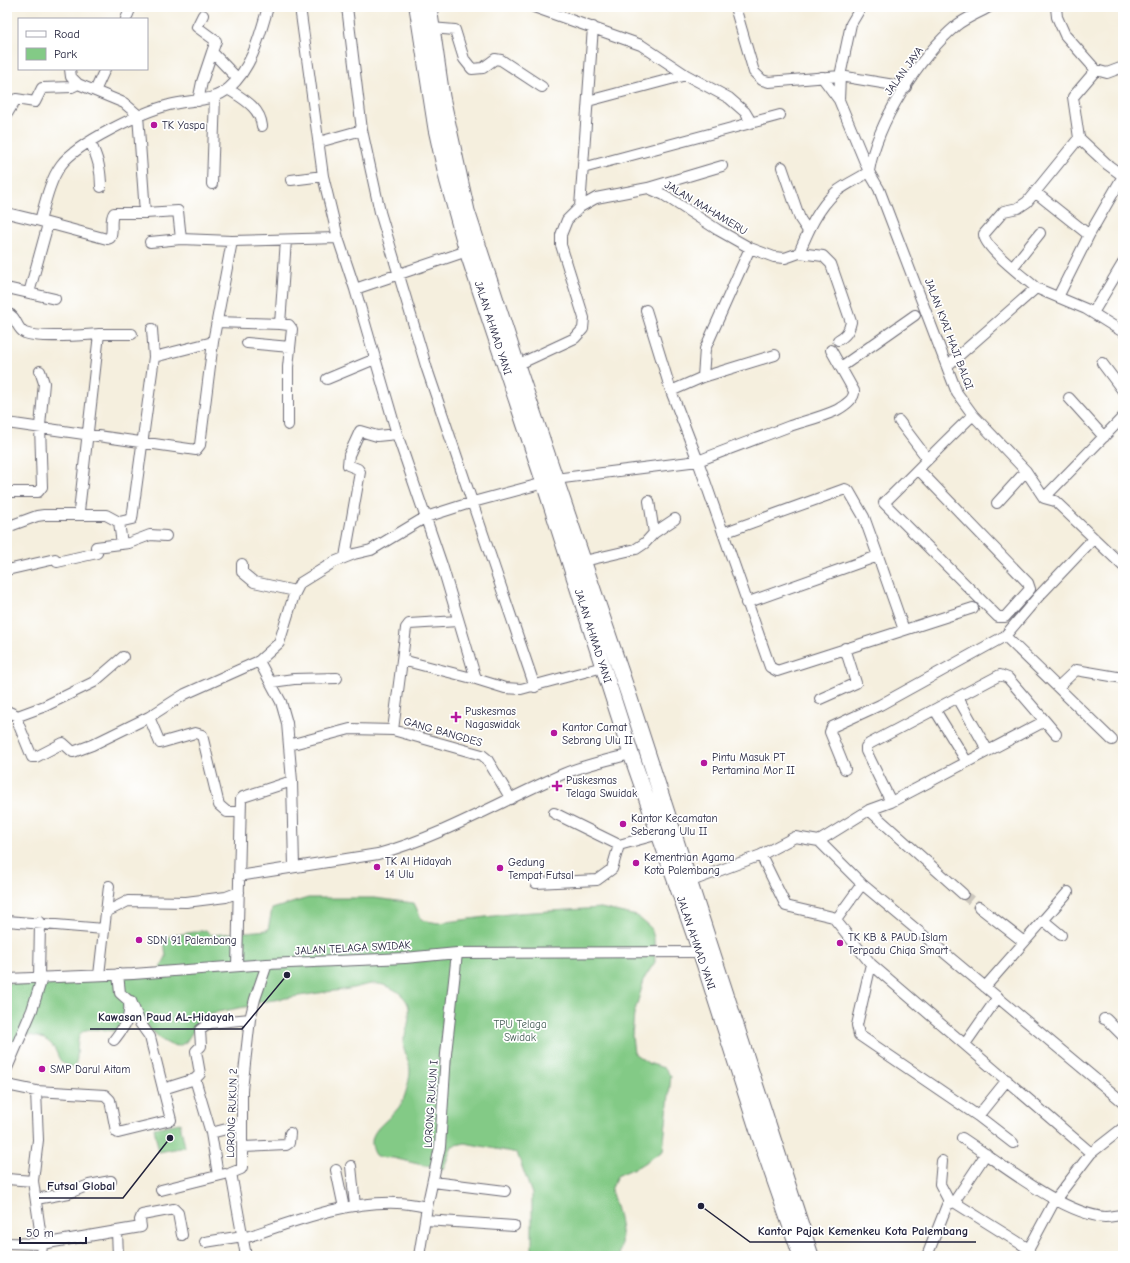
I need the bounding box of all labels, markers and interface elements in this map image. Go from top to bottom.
legend [18,18,148,70]
text: Road [54,27,80,41]
street label: JALAN JAYA [882,44,926,98]
text: Park [54,47,77,61]
place label: TK Yaspa [162,119,205,132]
marker: TK Yaspa [149,120,159,130]
street label: JALAN MAHAMERU [662,178,750,238]
street label: JALAN KYAI HAJI BALQI [922,277,976,391]
street label: JALAN AHMAD YANI [472,279,514,377]
street label: JALAN AHMAD YANI [572,587,614,685]
place label: Puskesmas Nagaswidak [465,705,521,731]
marker: Puskesmas Nagaswidak [450,711,462,723]
street label: GANG BANGDES [402,715,484,749]
place label: Kantor Camat Sebrang Ulu II [562,721,633,747]
marker: Kantor Camat Sebrang Ulu II [549,728,559,738]
place label: Pintu Masuk PT Pertamina Mor II [712,751,795,777]
marker: Pintu Masuk PT Pertamina Mor II [699,758,709,768]
place label: Puskesmas Telaga Swuidak [566,774,638,800]
marker: Puskesmas Telaga Swuidak [551,780,563,792]
place label: Kantor Kecamatan Seberang Ulu II [631,812,718,838]
marker: Kantor Kecamatan Seberang Ulu II [618,819,628,829]
place label: Kementrian Agama Kota Palembang [644,851,734,877]
place label: TK Al Hidayah 14 Ulu [385,855,451,881]
place label: Gedung Tempat Futsal [508,856,574,882]
marker: Kementrian Agama Kota Palembang [631,858,641,868]
marker: TK Al Hidayah 14 Ulu [372,862,382,872]
marker: Gedung Tempat Futsal [495,863,505,873]
street label: JALAN AHMAD YANI [674,894,718,992]
place label: TK KB & PAUD Islam Terpadu Chiqa Smart [848,931,949,957]
place label: SDN 91 Palembang [147,934,237,947]
marker: SDN 91 Palembang [134,935,144,945]
street label: JALAN TELAGA SWIDAK [295,938,411,958]
marker: TK KB & PAUD Islam Terpadu Chiqa Smart [835,938,845,948]
callout: Kawasan Paud AL-Hidayah [90,1005,242,1029]
text: Kawasan Paud AL-Hidayah [98,1010,234,1024]
park label: TPU Telaga Swidak [493,1018,547,1044]
street label: LORONG RUKUN I [421,1060,441,1148]
place label: SMP Darul Aitam [50,1063,130,1076]
marker: SMP Darul Aitam [37,1064,47,1074]
street label: LORONG RUKUN 2 [224,1068,240,1158]
callout: Futsal Global [39,1174,123,1198]
text: Futsal Global [47,1179,115,1193]
callout: Kantor Pajak Kemenkeu Kota Palembang [750,1218,976,1242]
scale bar [20,1219,86,1245]
text: Kantor Pajak Kemenkeu Kota Palembang [758,1224,968,1238]
text: 50 m [26,1226,54,1240]

